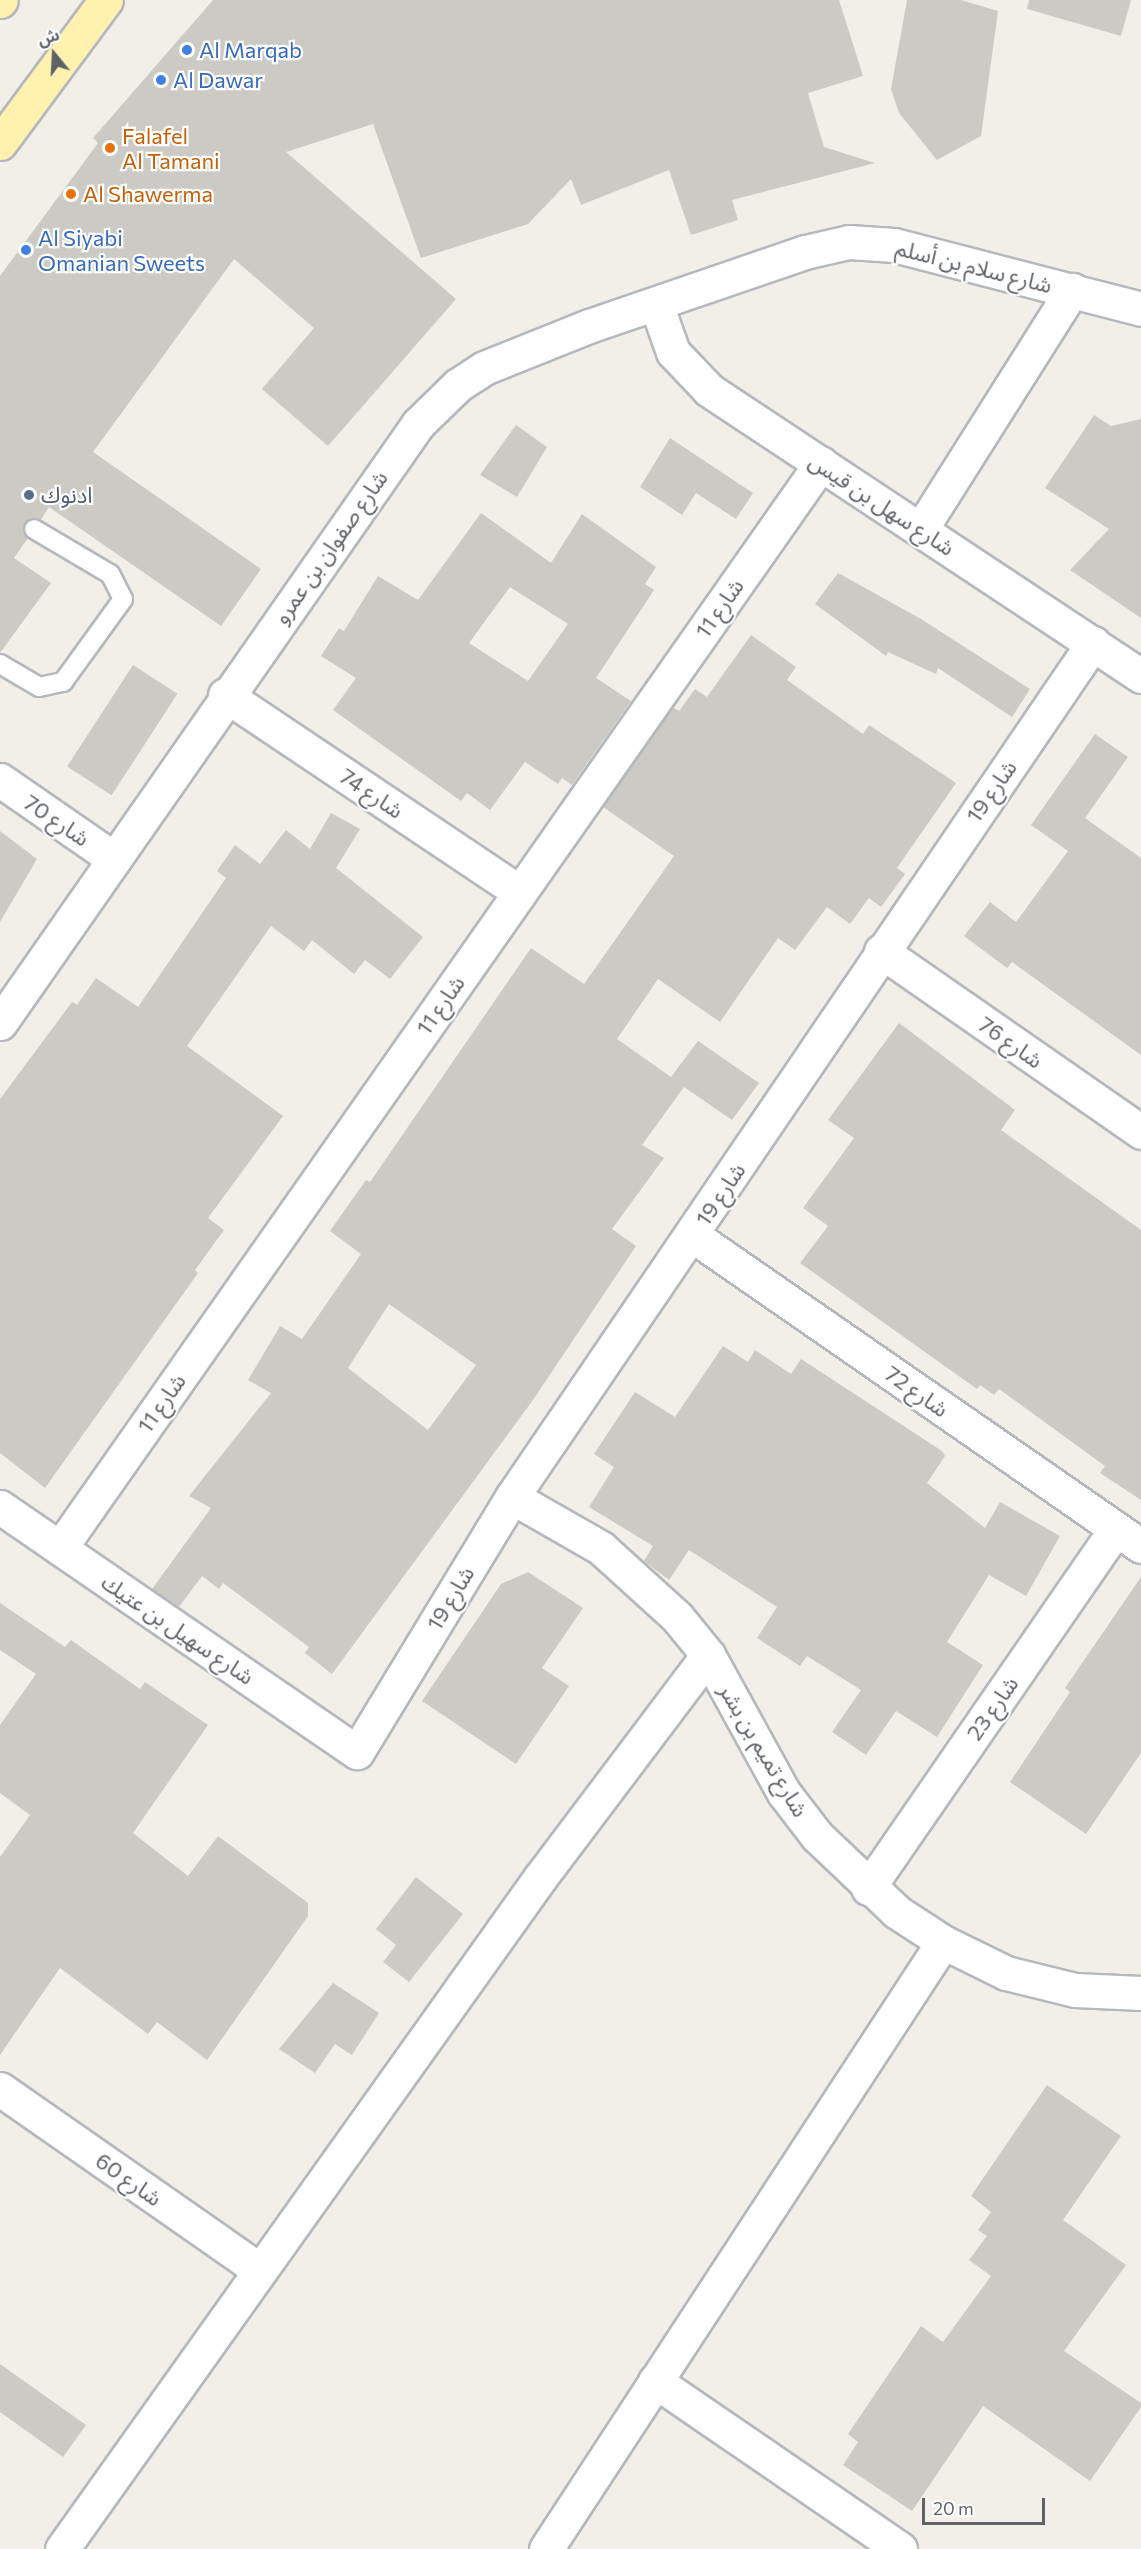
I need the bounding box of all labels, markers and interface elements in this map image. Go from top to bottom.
north arrow [24,24,84,84]
text: ش [35,24,62,49]
place label: Al Marqab [199,37,302,63]
marker: Al Marqab [180,43,194,57]
place label: Al Dawar [173,67,263,93]
marker: Al Dawar [154,73,168,87]
place label: Falafel Al Tamani [122,122,220,174]
marker: Falafel Al Tamani [103,141,117,155]
place label: Al Shawerma [83,181,213,207]
marker: Al Shawerma [64,187,78,201]
place label: Al Siyabi Omanian Sweets [38,224,205,276]
street label: شارع سلام بن أسلم [893,234,1055,298]
marker: Al Siyabi Omanian Sweets [19,243,33,257]
street label: شارع سهل بن قيس [804,447,960,561]
street label: شارع صفوان بن عمرو [267,465,393,629]
place label: ادنوك [41,482,92,508]
marker: ادنوك [22,488,36,502]
street label: شارع 11 [689,573,749,643]
street label: شارع 19 [960,755,1022,827]
street label: شارع 74 [335,762,409,824]
street label: شارع 70 [19,789,95,851]
street label: شارع 11 [410,970,470,1040]
street label: شارع 76 [974,1011,1048,1073]
street label: شارع 19 [690,1158,750,1230]
street label: شارع 72 [880,1360,954,1422]
street label: شارع 11 [131,1368,191,1438]
street label: شارع 19 [421,1561,479,1635]
street label: شارع سهيل بن عتيك [97,1568,259,1690]
street label: شارع 23 [961,1671,1023,1745]
street label: شارع تميم بن بشر [714,1679,814,1821]
street label: شارع 60 [91,2147,167,2211]
scale bar [925,2486,1048,2524]
text: 20 m [933,2497,974,2519]

